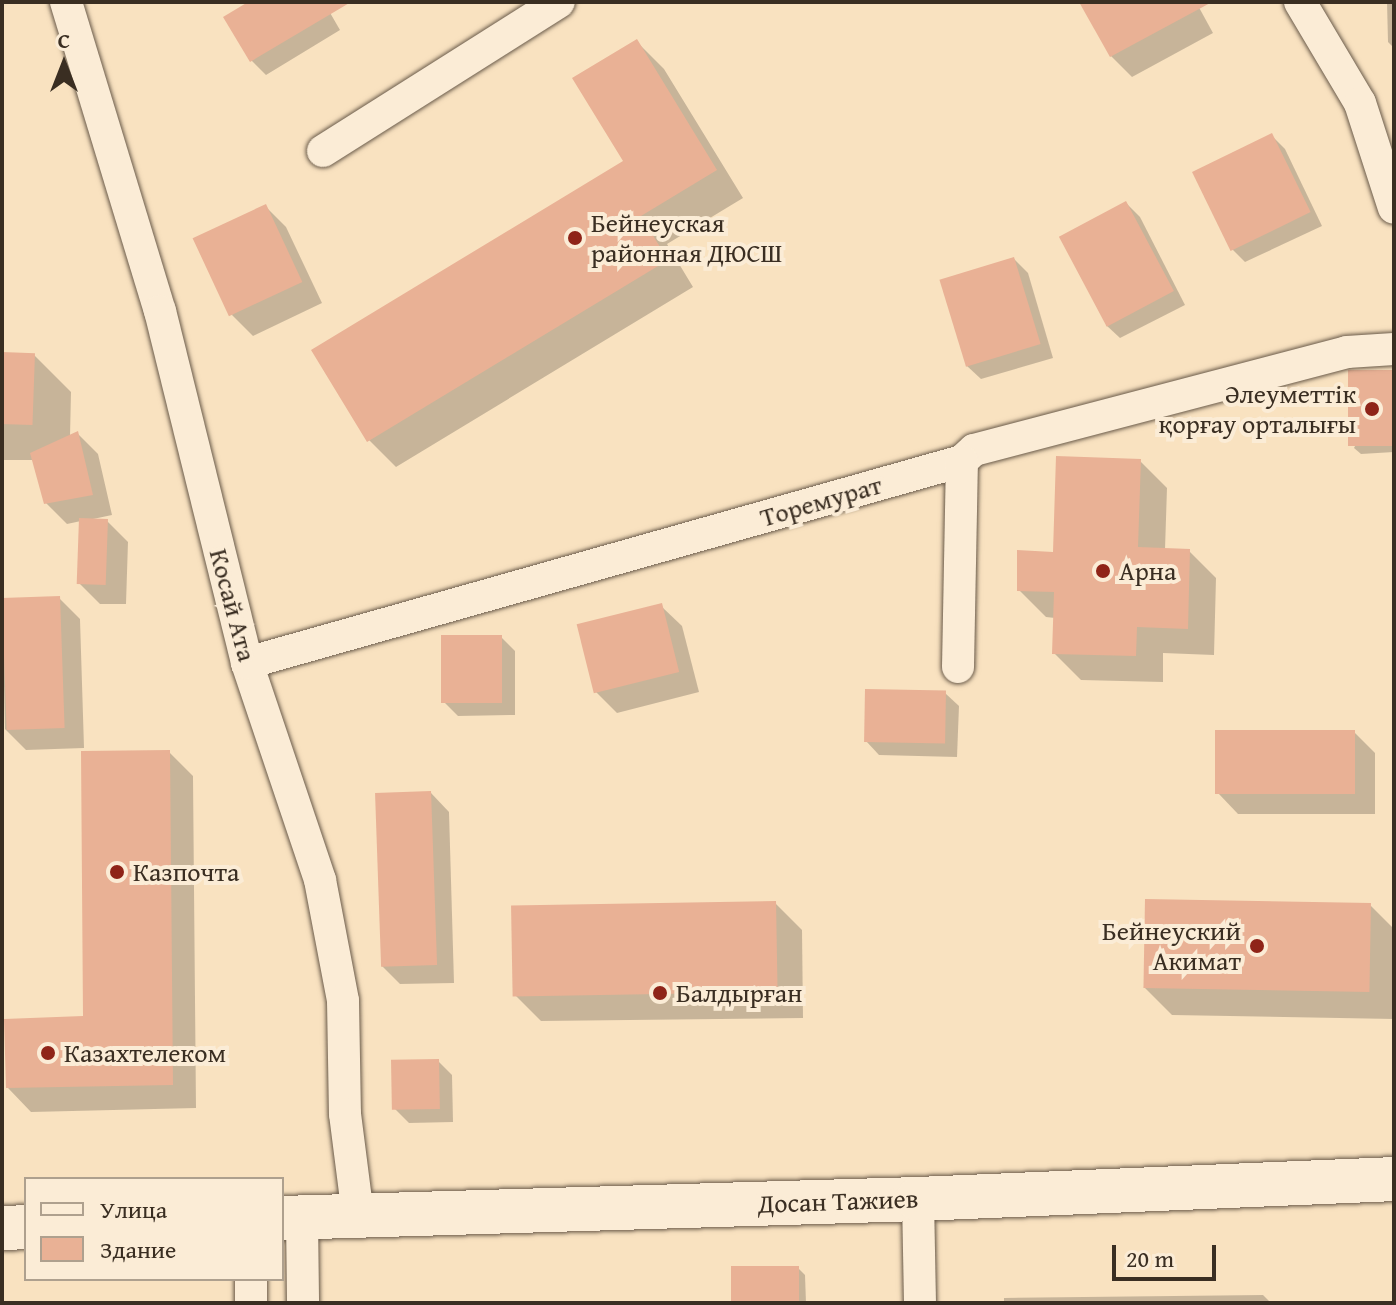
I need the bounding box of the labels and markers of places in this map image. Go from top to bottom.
place label: Бейнеуская районная ДЮСШ [591,207,782,268]
marker: Бейнеуская районная ДЮСШ [566,229,584,247]
place label: Әлеуметтік қорғау орталығы [1159,378,1356,440]
marker: Әлеуметтік қорғау орталығы [1363,400,1381,418]
place label: Арна [1119,555,1176,587]
marker: Арна [1094,562,1112,580]
place label: Казпочта [133,856,239,888]
marker: Казпочта [108,863,126,881]
place label: Бейнеуский Акимат [1102,915,1241,976]
marker: Бейнеуский Акимат [1248,937,1266,955]
place label: Балдырған [676,977,802,1009]
marker: Балдырған [651,984,669,1002]
place label: Казахтелеком [64,1037,226,1069]
marker: Казахтелеком [39,1044,57,1062]

